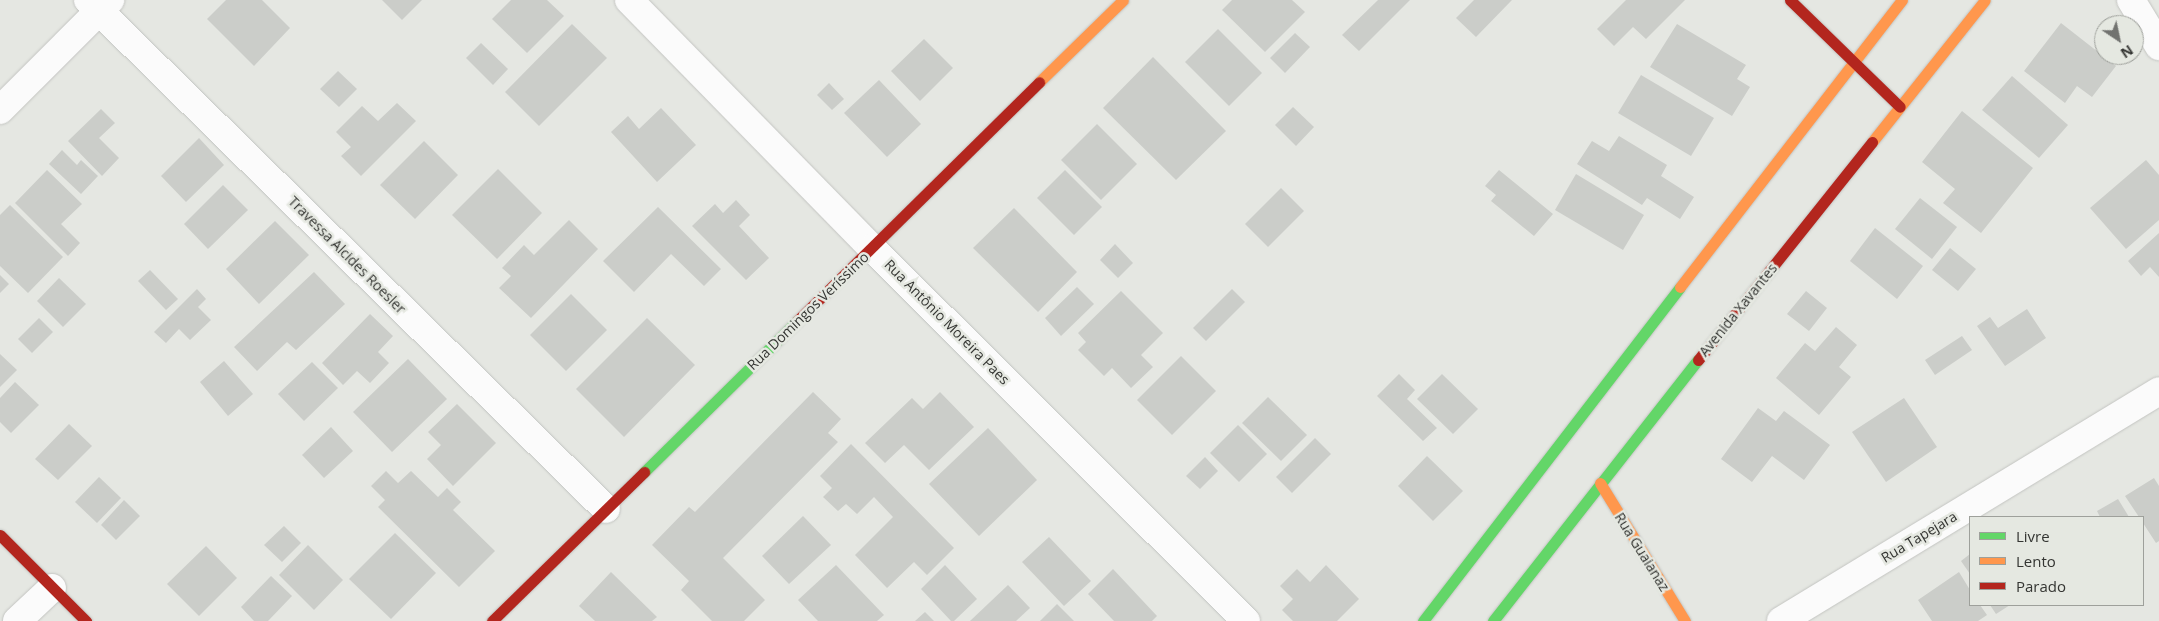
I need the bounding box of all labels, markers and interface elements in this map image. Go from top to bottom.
north arrow [2094,15,2144,65]
text: N [2117,41,2137,63]
street label: Travessa Alcides Roesler [285,193,409,317]
street label: Rua Domingos Veríssimo [744,249,872,373]
street label: Rua Antônio Moreira Paes [881,256,1013,388]
street label: Avenida Xavantes [1695,260,1781,360]
street label: Rua Tapejara [1878,508,1960,566]
street label: Rua Guaianaz [1611,510,1673,594]
legend [1969,516,2144,606]
text: Livre [2016,526,2050,546]
text: Lento [2016,551,2056,571]
text: Parado [2016,576,2066,596]

